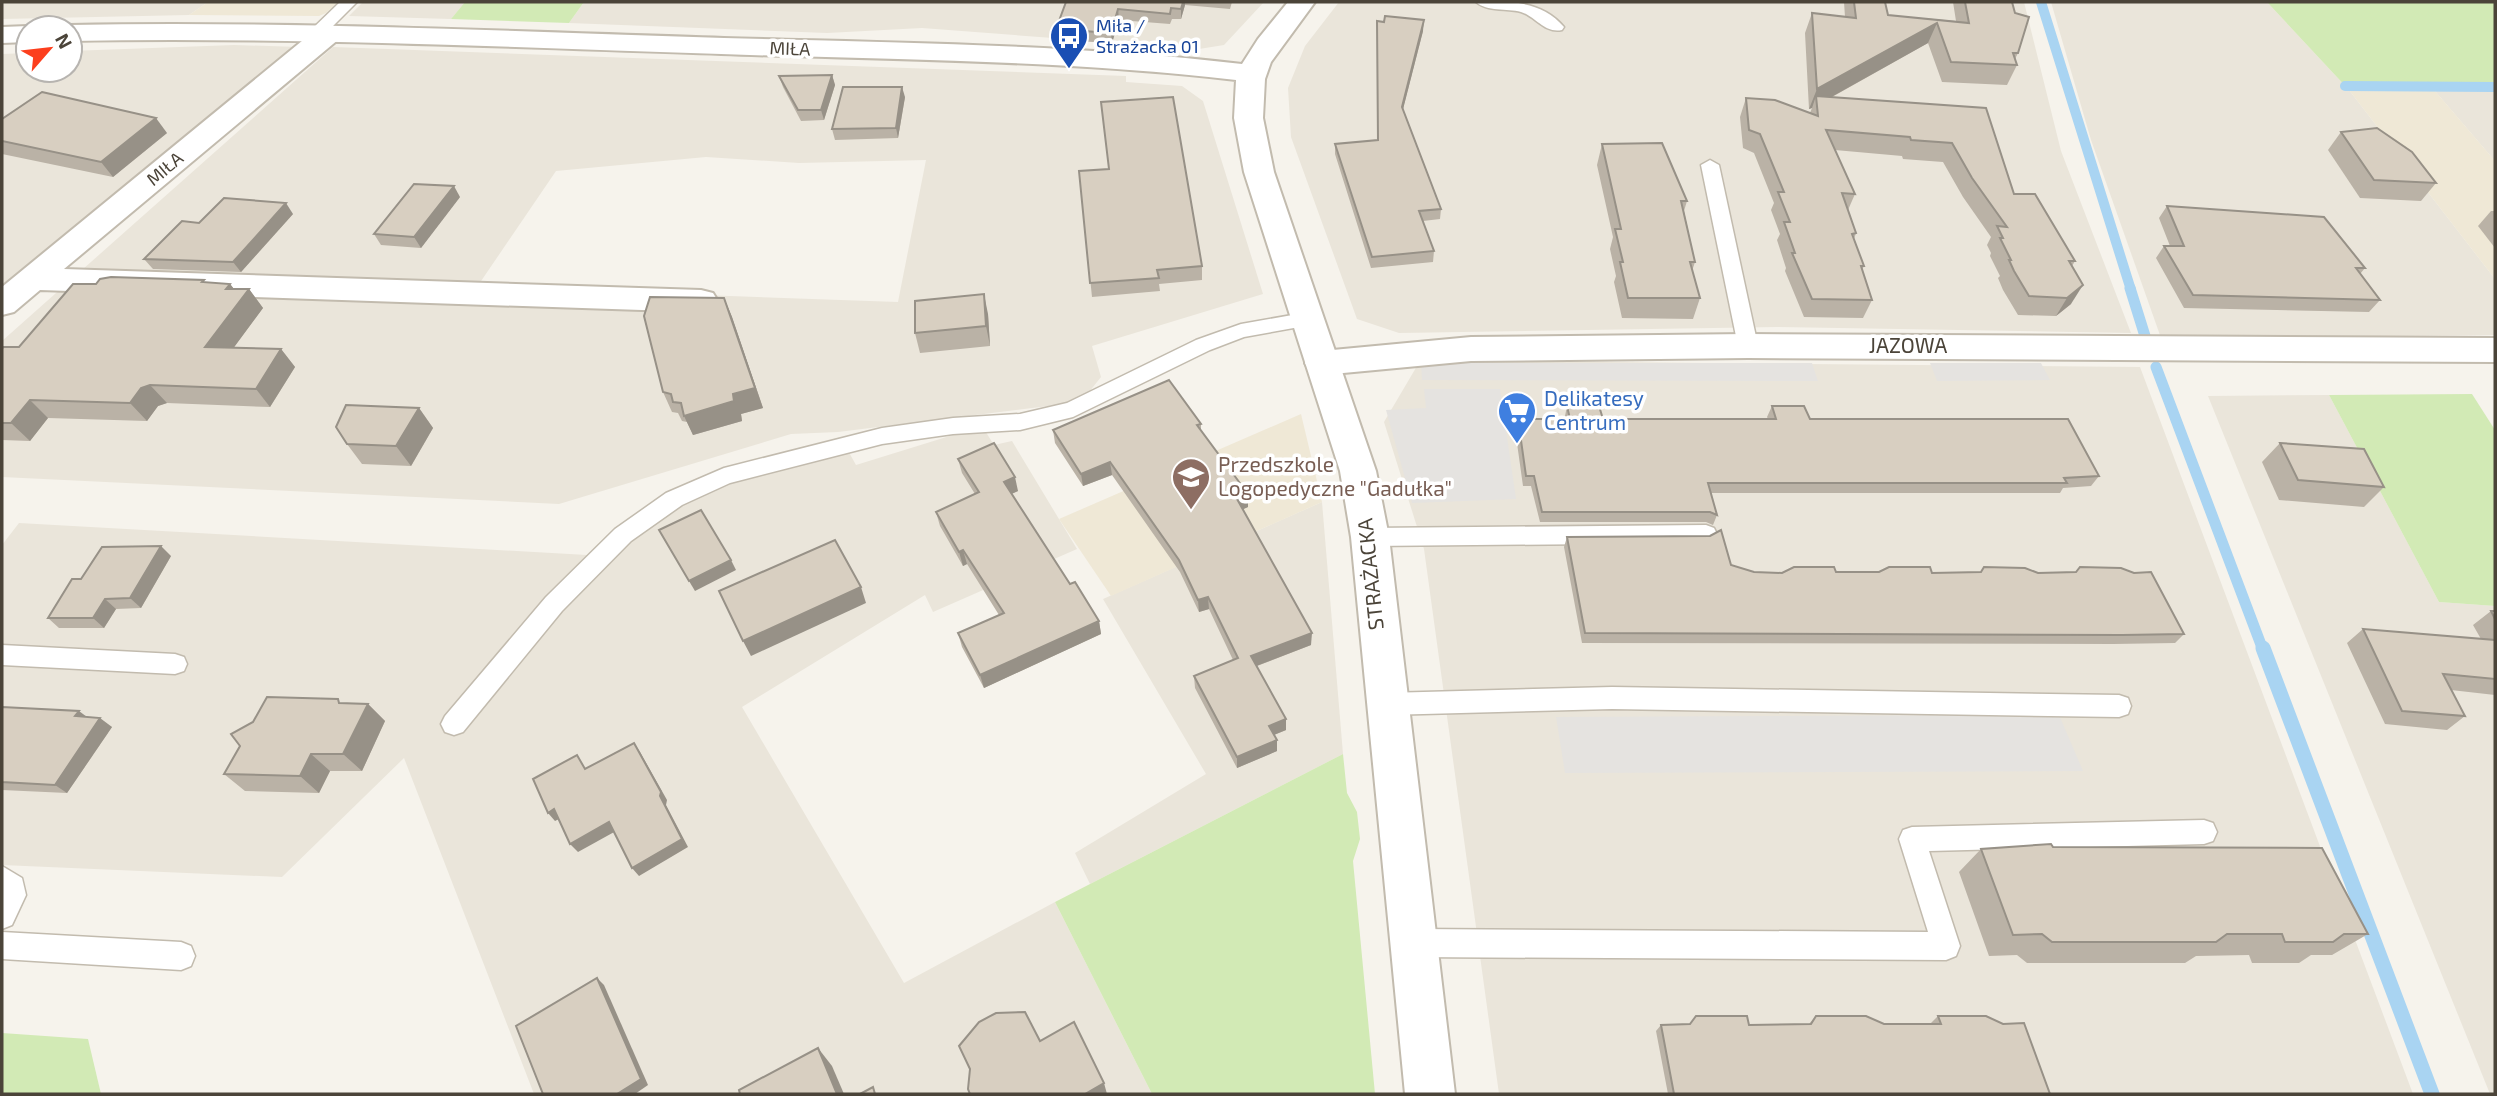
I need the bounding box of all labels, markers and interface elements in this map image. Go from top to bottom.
north arrow [14,14,84,84]
place label: Miła / Strażacka 01 [1096,14,1199,57]
bus stop icon: Miła / Strażacka 01 [1048,15,1090,70]
text: N [51,29,78,52]
street label: MIŁA [769,36,812,60]
street label: MIŁA [142,146,188,190]
street label: JAZOWA [1869,332,1947,357]
place label: Delikatesy Centrum [1544,385,1644,434]
supermarket icon: Delikatesy Centrum [1496,390,1538,445]
place label: Przedszkole Logopedyczne "Gadułka" [1218,451,1452,500]
school or university icon: Przedszkole Logopedyczne "Gadułka" [1170,456,1212,511]
street label: STRAŻACKA [1351,517,1388,631]

